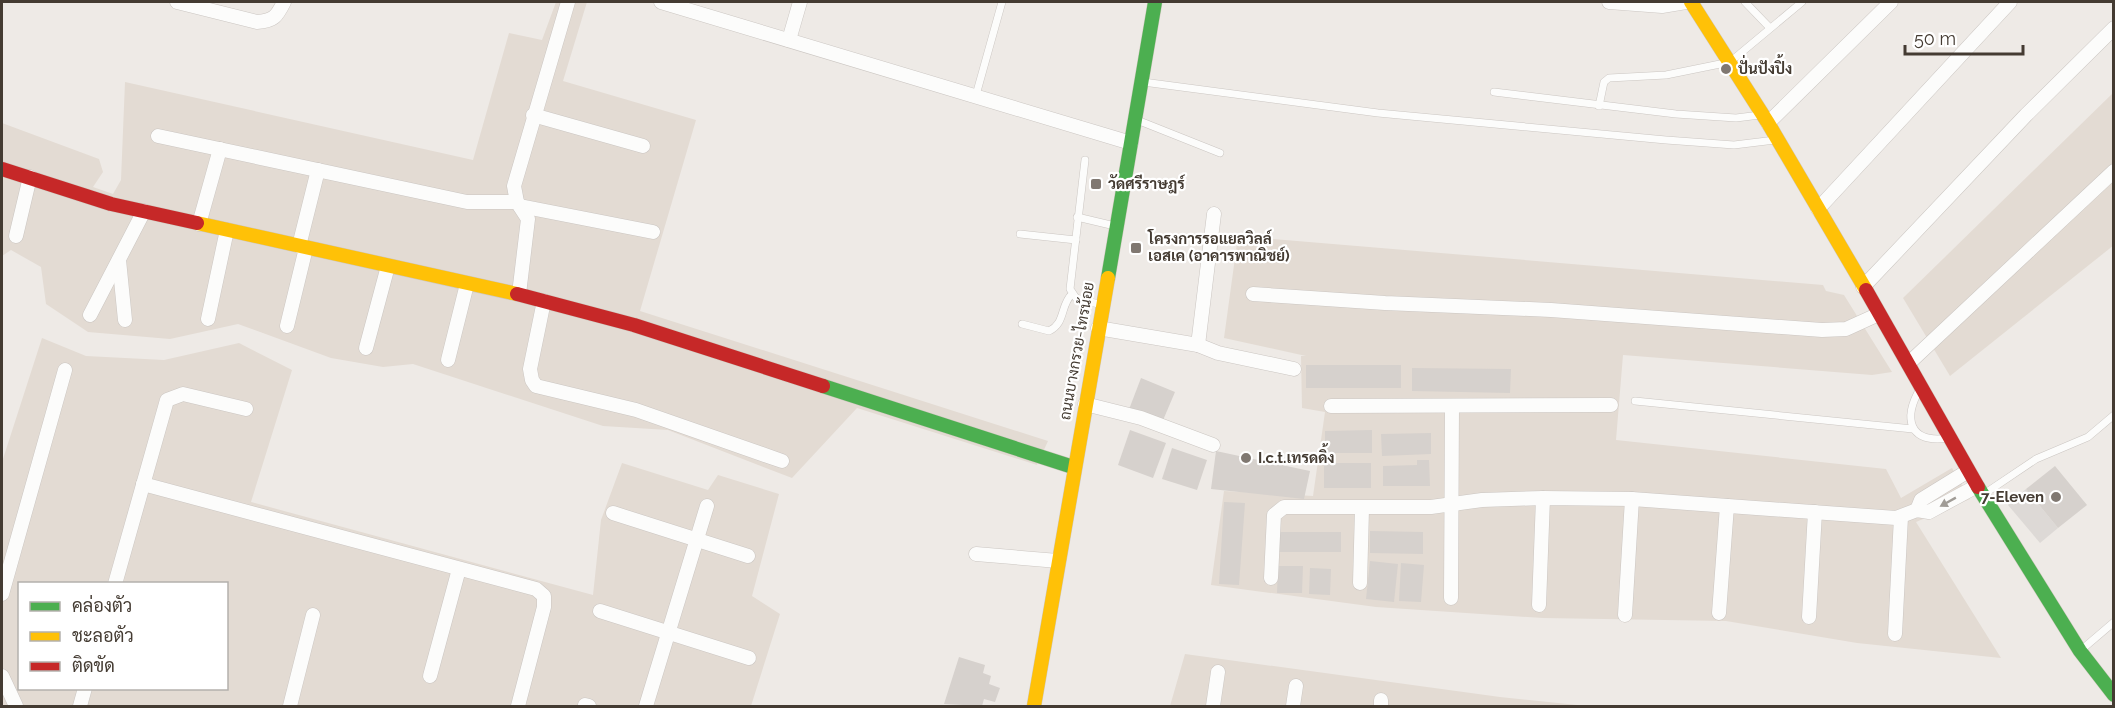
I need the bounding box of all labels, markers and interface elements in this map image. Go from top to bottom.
scale bar [1905,18,2024,56]
text: 50 m [1914,28,1956,49]
place label: ปั่นปังปิ้ง [1738,54,1792,78]
marker: ปั่นปังปิ้ง [1719,62,1733,76]
place label: วัดศรีราษฎร์ [1108,174,1186,194]
marker: วัดศรีราษฎร์ [1089,177,1103,191]
place label: โครงการรอแยลวิลล์ เอสเค (อาคารพาณิชย์) [1147,228,1290,265]
marker: โครงการรอแยลวิลล์ เอสเค (อาคารพาณิชย์) [1129,241,1143,255]
street label: ถนนบางกรวย-ไทรน้อย [1055,280,1098,421]
place label: I.c.t.เทรดดิ้ง [1258,443,1335,467]
marker: I.c.t.เทรดดิ้ง [1239,451,1253,465]
place label: 7-Eleven [1981,488,2044,506]
marker: 7-Eleven [2049,490,2063,504]
one-way arrow [1939,497,1956,507]
legend [18,582,228,690]
text: คล่องตัว [72,594,132,616]
text: ชะลอตัว [72,625,134,646]
text: ติดขัด [72,655,115,676]

